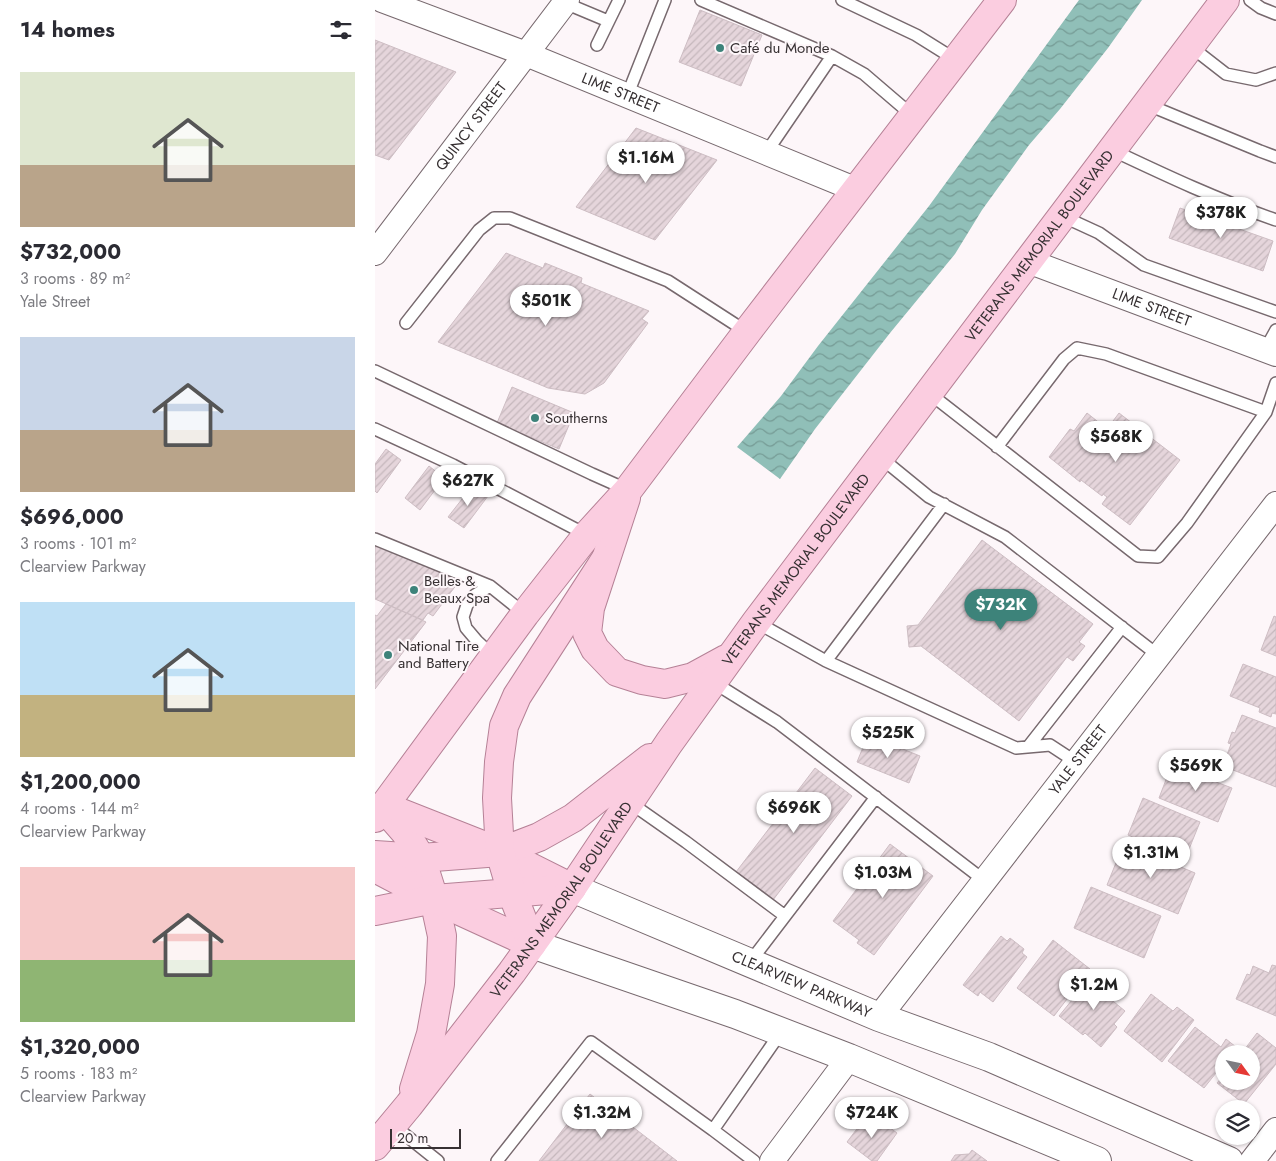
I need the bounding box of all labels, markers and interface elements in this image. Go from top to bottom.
text: 14 homes [20,15,115,45]
icon: filters [327,16,355,44]
place label: Café du Monde [730,37,830,59]
marker: Café du Monde [714,42,726,54]
street label: LIME STREET [578,67,663,119]
street label: QUINCY STREET [430,77,512,175]
icon: home [143,105,233,195]
pin: $1.16M [605,142,687,184]
street label: VETERANS MEMORIAL BOULEVARD [960,145,1119,347]
text: $1.16M [618,146,674,169]
pin: $378K [1186,196,1256,239]
text: $378K [1196,201,1246,224]
text: $732,000 [20,237,121,267]
text: 3 rooms · 89 m² [20,267,130,290]
street label: LIME STREET [1109,283,1194,332]
pin: $501K [511,284,581,327]
text: $501K [521,289,571,312]
text: Yale Street [20,290,90,313]
icon: home [143,370,233,460]
place label: Southerns [545,407,608,429]
marker: Southerns [529,412,541,424]
pin: $568K [1081,420,1151,463]
text: $568K [1090,425,1142,448]
pin: $627K [433,464,503,507]
text: $627K [442,469,494,492]
street label: VETERANS MEMORIAL BOULEVARD [717,469,875,671]
text: $696,000 [20,502,124,532]
text: 3 rooms · 101 m² [20,532,136,555]
text: Clearview Parkway [20,555,146,578]
place label: Belles & Beaux Spa [424,570,490,609]
marker: Belles & Beaux Spa [408,584,420,596]
pin: $732K [966,588,1036,631]
text: $732K [975,593,1027,616]
icon: home [143,635,233,725]
place label: National Tire and Battery [398,635,479,674]
marker: National Tire and Battery [382,649,394,661]
pin: $525K [853,716,923,759]
street label: YALE STREET [1044,720,1112,800]
text: $525K [862,721,914,744]
pin: $569K [1161,750,1231,792]
text: $569K [1170,754,1222,777]
text: $1,200,000 [20,767,141,797]
pin: $696K [759,792,829,834]
text: $696K [767,796,821,819]
text: 4 rooms · 144 m² [20,797,139,820]
street label: VETERANS MEMORIAL BOULEVARD [485,797,638,1003]
text: Clearview Parkway [20,820,146,843]
pin: $1.31M [1110,836,1192,879]
text: $1.31M [1123,841,1179,864]
pin: $1.03M [842,856,924,899]
text: $1.03M [854,861,912,884]
icon: home [143,900,233,990]
street label: CLEARVIEW PARKWAY [728,945,875,1024]
pin: $1.2M [1059,968,1129,1011]
text: $1.2M [1070,973,1118,996]
text: $1,320,000 [20,1032,140,1062]
north arrow [1215,1045,1260,1090]
map controls [1215,1045,1260,1145]
text: 5 rooms · 183 m² [20,1062,137,1085]
text: Clearview Parkway [20,1085,146,1108]
pin: $1.32M [561,1096,643,1139]
pin: $724K [837,1096,907,1139]
button: layers [1215,1100,1260,1145]
text: $1.32M [573,1101,631,1124]
text: $724K [846,1101,898,1124]
scale bar [390,1126,461,1149]
text: 20 m [397,1128,429,1148]

